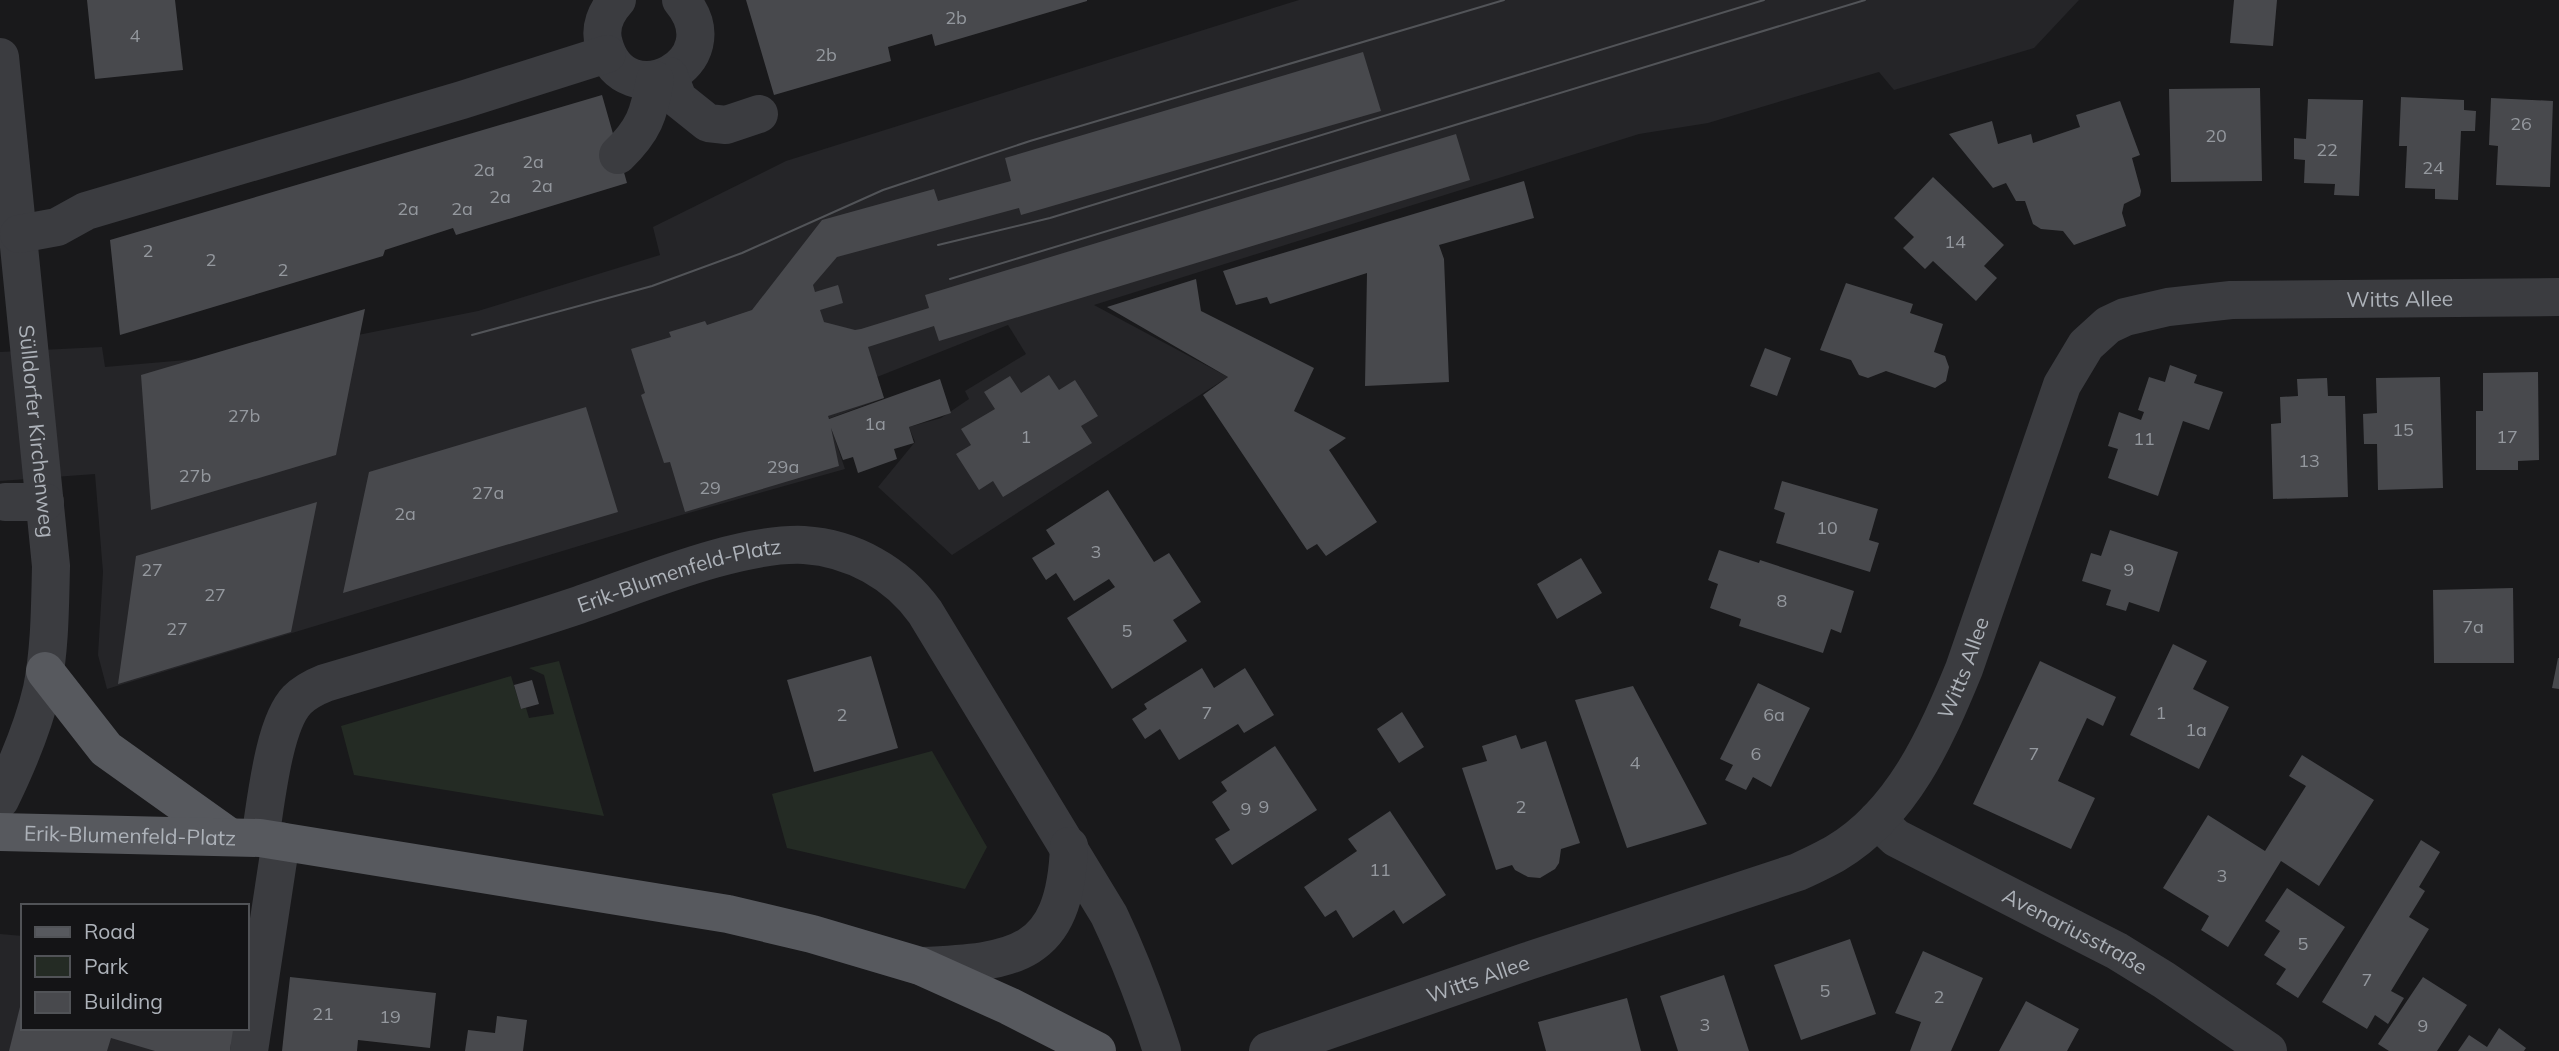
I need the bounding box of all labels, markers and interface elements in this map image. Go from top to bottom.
house number: 2b [945,6,967,29]
house number: 4 [130,24,141,47]
house number: 2b [815,43,837,66]
house number: 26 [2510,112,2532,135]
house number: 20 [2205,124,2227,147]
house number: 22 [2316,138,2338,161]
house number: 2a [522,150,544,173]
house number: 24 [2422,156,2444,179]
house number: 2a [473,158,495,181]
house number: 2a [531,174,553,197]
house number: 2a [489,185,511,208]
house number: 2a [397,197,419,220]
house number: 2a [451,197,473,220]
house number: 14 [1944,230,1966,253]
house number: 2 [143,239,153,262]
house number: 2 [206,248,216,271]
house number: 2 [278,258,288,281]
street label: Witts Allee [2346,285,2453,312]
street label: Sülldorfer Kirchenweg [14,323,61,539]
house number: 27b [228,404,260,427]
house number: 1a [864,412,886,435]
house number: 15 [2392,418,2414,441]
house number: 1 [1021,425,1031,448]
house number: 17 [2496,425,2518,448]
house number: 11 [2133,427,2155,450]
house number: 13 [2298,449,2320,472]
house number: 29a [767,455,799,478]
house number: 27b [179,464,211,487]
house number: 29 [699,476,721,499]
house number: 27a [472,481,504,504]
house number: 2a [394,502,416,525]
house number: 10 [1816,516,1838,539]
street label: Erik-Blumenfeld-Platz [574,533,782,618]
house number: 3 [1091,540,1101,563]
house number: 27 [141,558,163,581]
house number: 9 [2124,558,2134,581]
house number: 27 [204,583,226,606]
house number: 8 [1777,589,1787,612]
street label: Witts Allee [1931,613,1994,723]
house number: 7a [2462,615,2484,638]
house number: 27 [166,617,188,640]
house number: 5 [1122,619,1133,642]
house number: 7 [1202,701,1212,724]
house number: 1 [2156,701,2166,724]
house number: 2 [837,703,847,726]
house number: 6a [1763,703,1785,726]
house number: 1a [2185,718,2207,741]
house number: 6 [1751,742,1761,765]
house number: 7 [2029,742,2039,765]
house number: 4 [1630,751,1641,774]
house number: 9 [1259,795,1269,818]
house number: 2 [1516,795,1526,818]
house number: 9 [1241,797,1251,820]
street label: Erik-Blumenfeld-Platz [24,820,236,850]
house number: 11 [1369,858,1391,881]
house number: 3 [2217,864,2227,887]
street label: Avenariusstraße [1999,882,2152,980]
legend [21,904,248,1030]
text: Road [84,918,135,944]
house number: 5 [2298,932,2309,955]
street label: Witts Allee [1423,949,1533,1008]
text: Park [84,953,128,979]
house number: 7 [2362,968,2372,991]
house number: 5 [1820,979,1831,1002]
house number: 2 [1934,985,1944,1008]
text: Building [84,988,163,1014]
house number: 21 [312,1002,334,1025]
house number: 19 [379,1005,401,1028]
house number: 3 [1700,1013,1710,1036]
house number: 9 [2418,1014,2428,1037]

